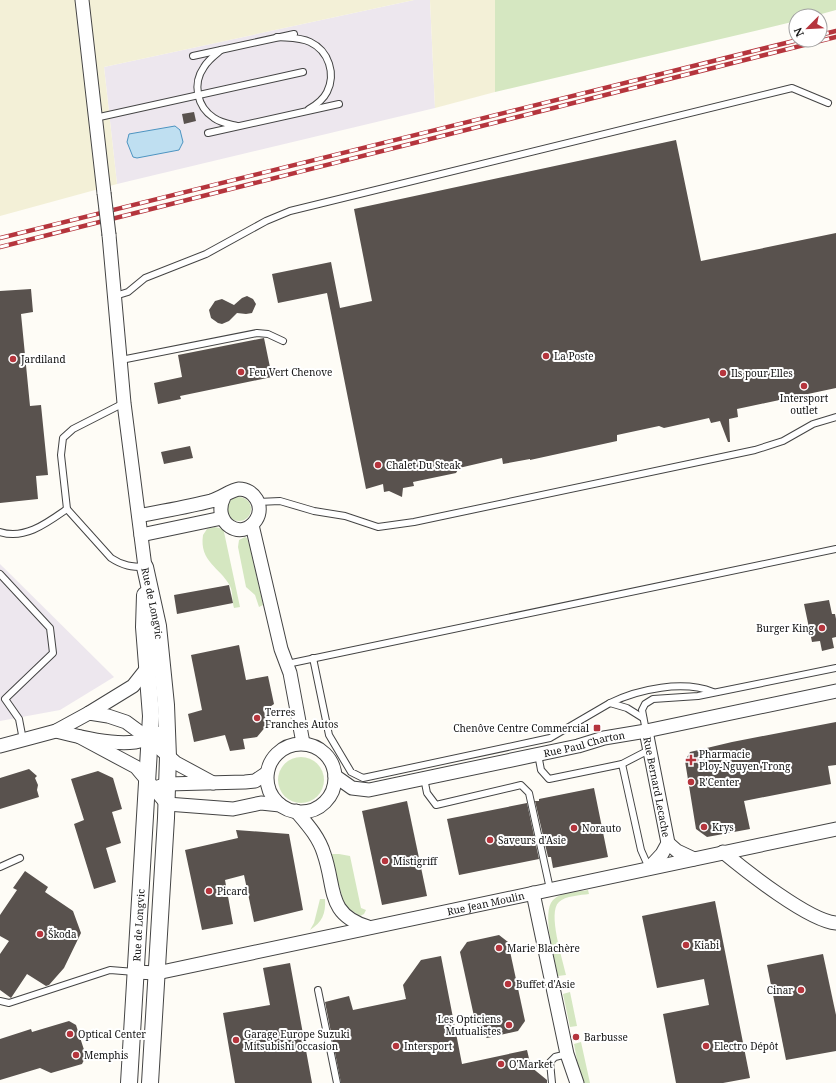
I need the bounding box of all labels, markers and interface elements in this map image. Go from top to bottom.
north arrow [788,8,828,48]
text: N [790,25,807,39]
place label: La Poste [554,349,594,363]
marker: La Poste [541,351,551,361]
place label: Jardiland [20,352,66,366]
marker: Jardiland [8,354,18,364]
place label: Feu Vert Chenove [249,365,332,379]
place label: Ils pour Elles [731,366,793,380]
marker: Feu Vert Chenove [236,367,246,377]
marker: Ils pour Elles [718,368,728,378]
marker: Intersport outlet [799,381,809,391]
place label: Intersport outlet [780,391,829,417]
place label: Chalet Du Steak [386,458,461,472]
marker: Chalet Du Steak [373,460,383,470]
street label: Rue de Longvic [138,566,166,640]
place label: Burger King [756,621,815,635]
marker: Burger King [817,623,827,633]
place label: Terres Franches Autos [265,705,339,731]
marker: Terres Franches Autos [252,713,262,723]
place label: Chenôve Centre Commercial [453,721,589,735]
marker: Chenôve Centre Commercial [592,723,602,733]
street label: Rue Paul Charton [542,728,626,760]
street label: Rue Bernard Lecache [640,736,674,838]
place label: Pharmacie Ploy-Nguyen Trong [699,747,791,773]
marker: Pharmacie Ploy-Nguyen Trong [686,755,696,765]
place label: R'Center [699,775,740,789]
marker: R'Center [686,777,696,787]
place label: Krys [712,820,734,834]
place label: Norauto [582,821,621,835]
marker: Krys [699,822,709,832]
marker: Norauto [569,823,579,833]
place label: Saveurs d'Asie [498,833,566,847]
marker: Saveurs d'Asie [485,835,495,845]
place label: Mistigriff [393,854,438,868]
marker: Mistigriff [380,856,390,866]
place label: Picard [217,884,248,898]
marker: Picard [204,886,214,896]
street label: Rue de Longvic [129,888,148,962]
street label: Rue Jean Moulin [446,888,526,918]
place label: Škoda [48,927,77,941]
marker: Škoda [35,929,45,939]
place label: Kiabi [694,938,720,952]
marker: Kiabi [681,940,691,950]
place label: Marie Blachère [507,941,580,955]
marker: Marie Blachère [494,943,504,953]
place label: Buffet d'Asie [516,977,575,991]
marker: Buffet d'Asie [503,979,513,989]
place label: Cinar [767,983,793,997]
marker: Cinar [796,985,806,995]
place label: Les Opticiens Mutualistes [438,1012,501,1038]
marker: Les Opticiens Mutualistes [504,1020,514,1030]
place label: Optical Center [78,1027,146,1041]
place label: Garage Europe Suzuki Mitsubishi occasion [244,1027,350,1053]
marker: Optical Center [65,1029,75,1039]
place label: Barbusse [584,1030,628,1044]
marker: Barbusse [571,1032,581,1042]
marker: Garage Europe Suzuki Mitsubishi occasion [231,1035,241,1045]
place label: Intersport [404,1039,453,1053]
place label: Electro Dépôt [714,1039,779,1053]
marker: Intersport [391,1041,401,1051]
marker: Electro Dépôt [701,1041,711,1051]
place label: Memphis [84,1048,129,1062]
marker: Memphis [71,1050,81,1060]
place label: O'Market [509,1057,553,1071]
marker: O'Market [496,1059,506,1069]

